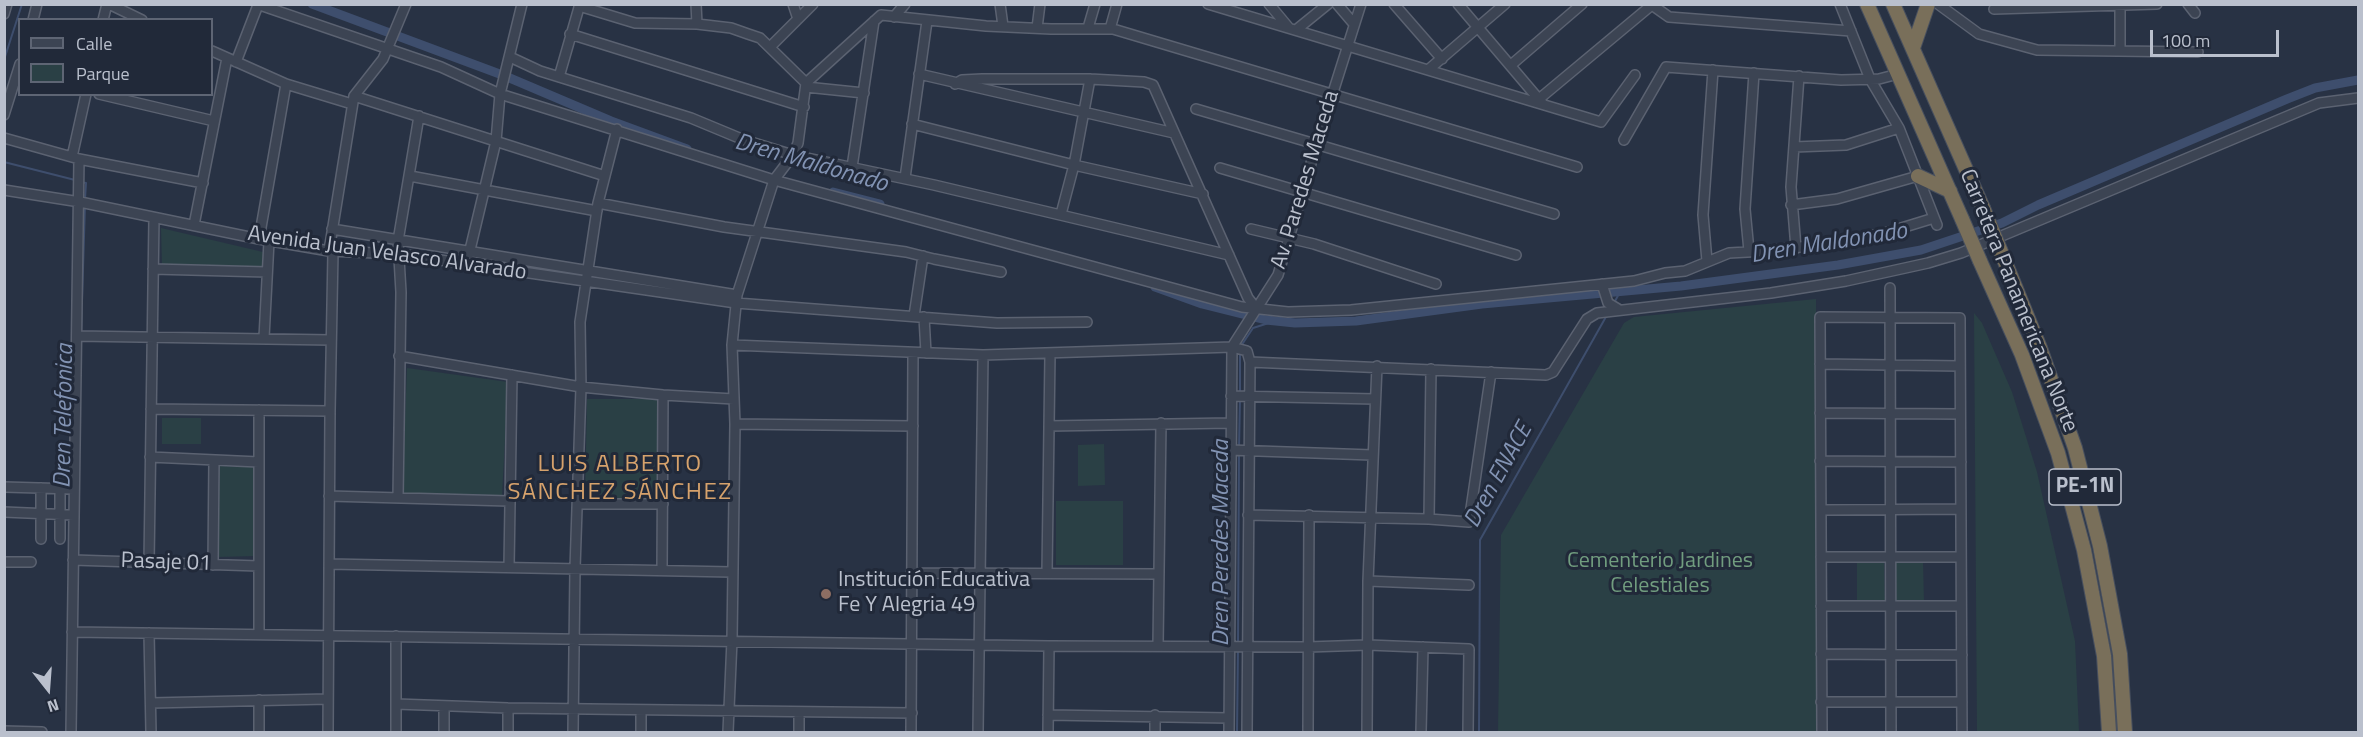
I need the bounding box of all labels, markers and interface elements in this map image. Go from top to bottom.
legend [18,18,213,96]
scale bar [2153,18,2282,56]
text: 100 m [2161,27,2210,54]
text: Calle [76,30,112,57]
text: Parque [76,60,130,87]
street label: Av. Paredes Maceda [1266,88,1346,272]
water label: Dren Maldonado [731,128,891,200]
street label: Carretera Panamericana Norte [1953,166,2083,436]
water label: Dren Maldonado [1749,217,1909,271]
street label: Avenida Juan Velasco Alvarado [246,221,528,287]
water label: Dren Telefonica [49,344,81,488]
water label: Dren ENACE [1459,419,1539,533]
water label: Dren Peredes Maceda [1208,440,1236,646]
district label: LUIS ALBERTO SÁNCHEZ SÁNCHEZ [507,451,733,507]
road number: PE-1N [2049,469,2121,505]
street label: Pasaje 01 [120,548,212,578]
park label: Cementerio Jardines Celestiales [1567,549,1753,600]
place label: Institución Educativa Fe Y Alegria 49 [838,568,1030,620]
marker: Institución Educativa Fe Y Alegria 49 [819,587,833,601]
north arrow [18,659,78,719]
text: N [44,693,62,719]

